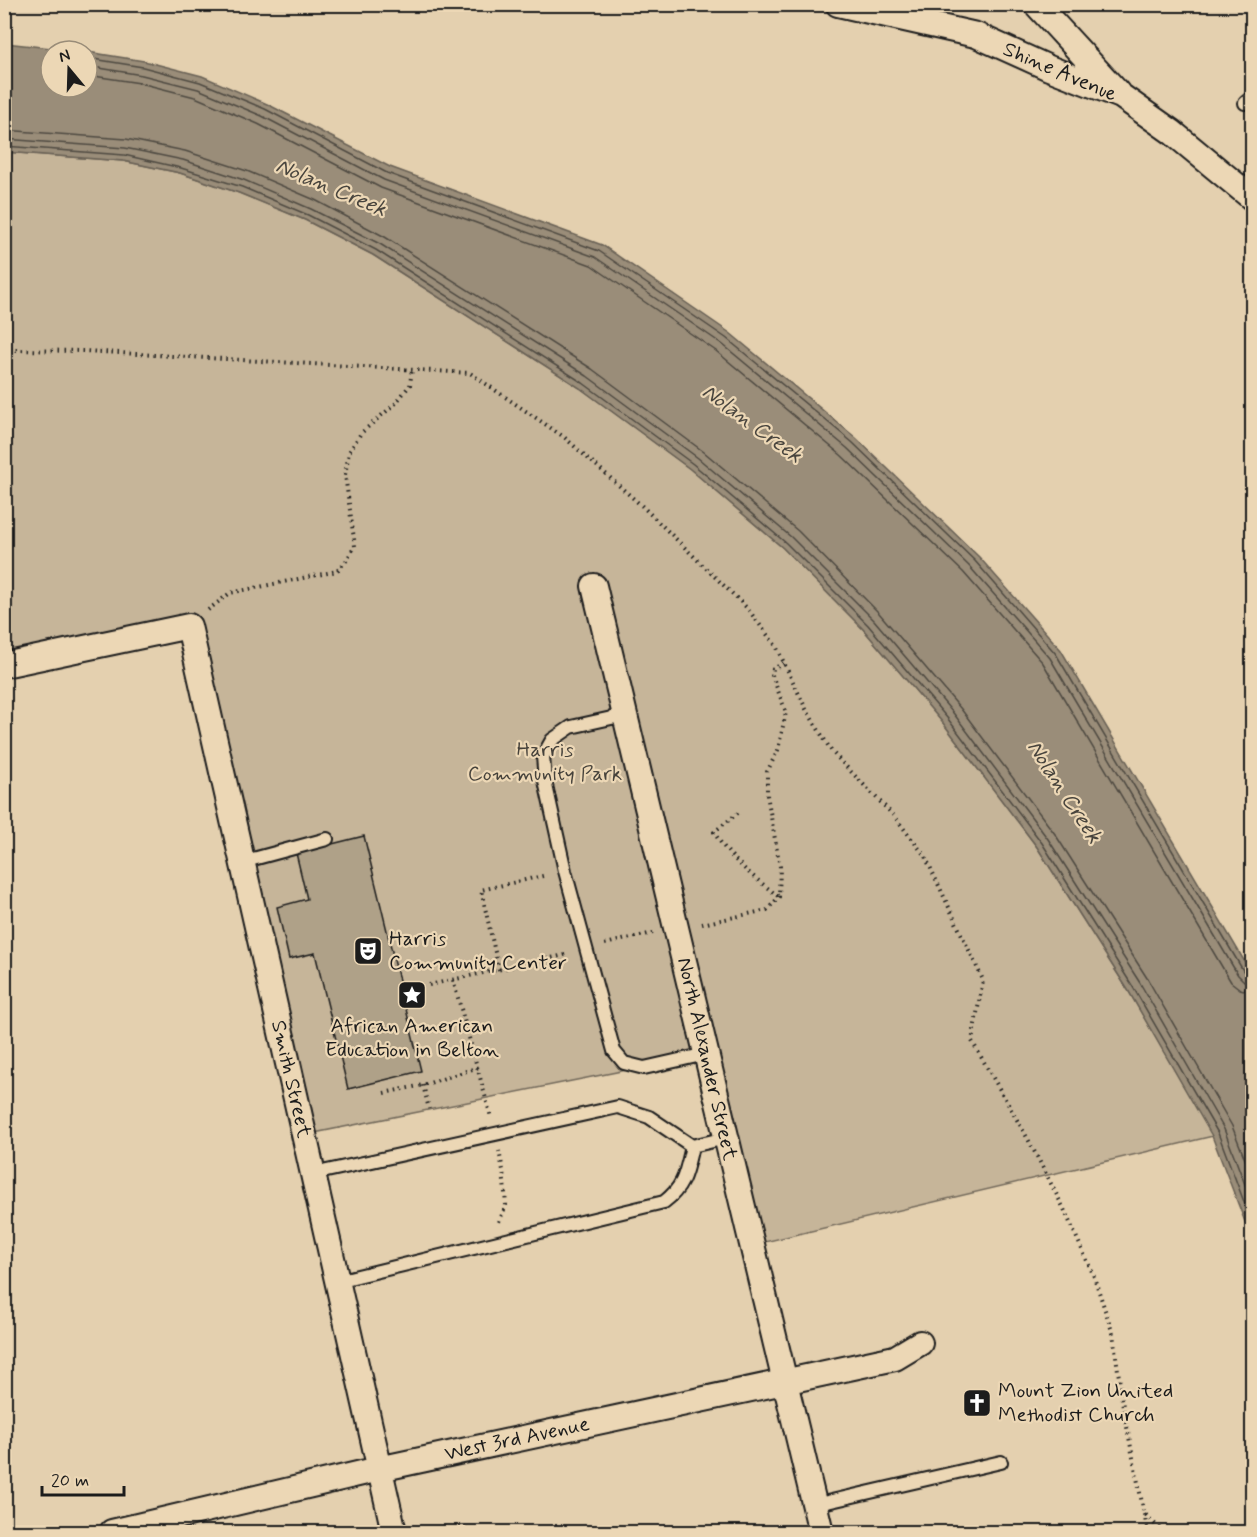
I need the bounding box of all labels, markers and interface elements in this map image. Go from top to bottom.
street label: Shine Avenue [999,35,1121,109]
north arrow [39,39,99,99]
text: N [56,45,73,68]
water label: Nolan Creek [271,152,391,224]
water label: Nolan Creek [696,378,808,470]
water label: Nolan Creek [1020,735,1108,849]
park label: Harris Community Park [468,736,622,788]
place label: Harris Community Center [389,925,567,977]
theatre icon: Harris Community Center [352,935,384,967]
street label: North Alexander Street [670,955,744,1164]
place icon: African American Education in Belton [396,979,428,1011]
place label: African American Education in Belton [325,1012,499,1064]
street label: Smith Street [264,1017,318,1141]
place label: Mount Zion United Methodist Church [998,1377,1173,1429]
church icon: Mount Zion United Methodist Church [961,1387,993,1419]
street label: West 3rd Avenue [442,1410,592,1468]
scale bar [42,1459,124,1497]
text: 20 m [51,1469,89,1493]

